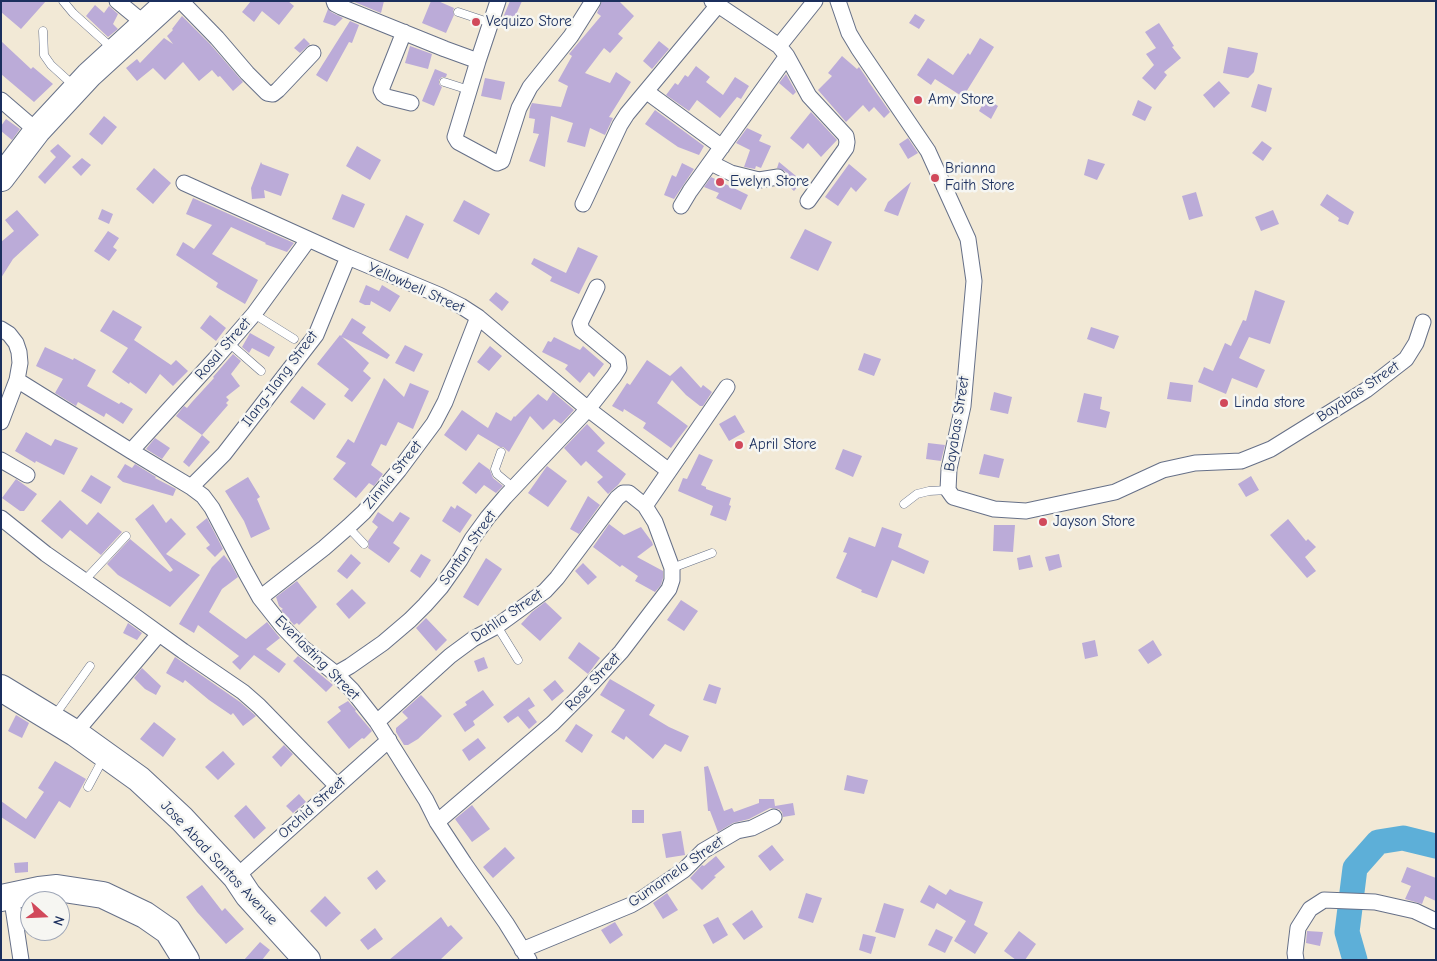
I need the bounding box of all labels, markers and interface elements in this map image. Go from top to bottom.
place label: Vequizo Store [486,13,572,31]
marker: Vequizo Store [470,16,482,28]
place label: Amy Store [928,91,994,109]
marker: Amy Store [912,94,924,106]
place label: Brianna Faith Store [945,160,1015,195]
marker: Brianna Faith Store [929,172,941,184]
place label: Evelyn Store [730,173,809,191]
marker: Evelyn Store [714,176,726,188]
street label: Yellowbell Street [365,259,467,317]
street label: Rosal Street [191,314,255,384]
street label: Ilang-Ilang Street [238,328,322,430]
street label: Bayabas Street [1313,358,1403,426]
street label: Bayabas Street [941,375,973,473]
place label: Linda store [1234,394,1305,412]
marker: Linda store [1218,397,1230,409]
place label: April Store [749,436,817,454]
street label: Zinnia Street [360,437,426,513]
marker: April Store [733,439,745,451]
street label: Santan Street [436,507,500,589]
place label: Jayson Store [1053,513,1135,531]
marker: Jayson Store [1037,516,1049,528]
street label: Dahlia Street [468,586,546,646]
street label: Everlasting Street [271,612,363,704]
street label: Rose Street [562,649,624,715]
street label: Orchid Street [275,773,349,843]
street label: Jose Abad Santos Avenue [157,797,281,929]
street label: Gumamela Street [625,832,727,912]
north arrow [20,891,70,941]
text: N [49,914,68,928]

